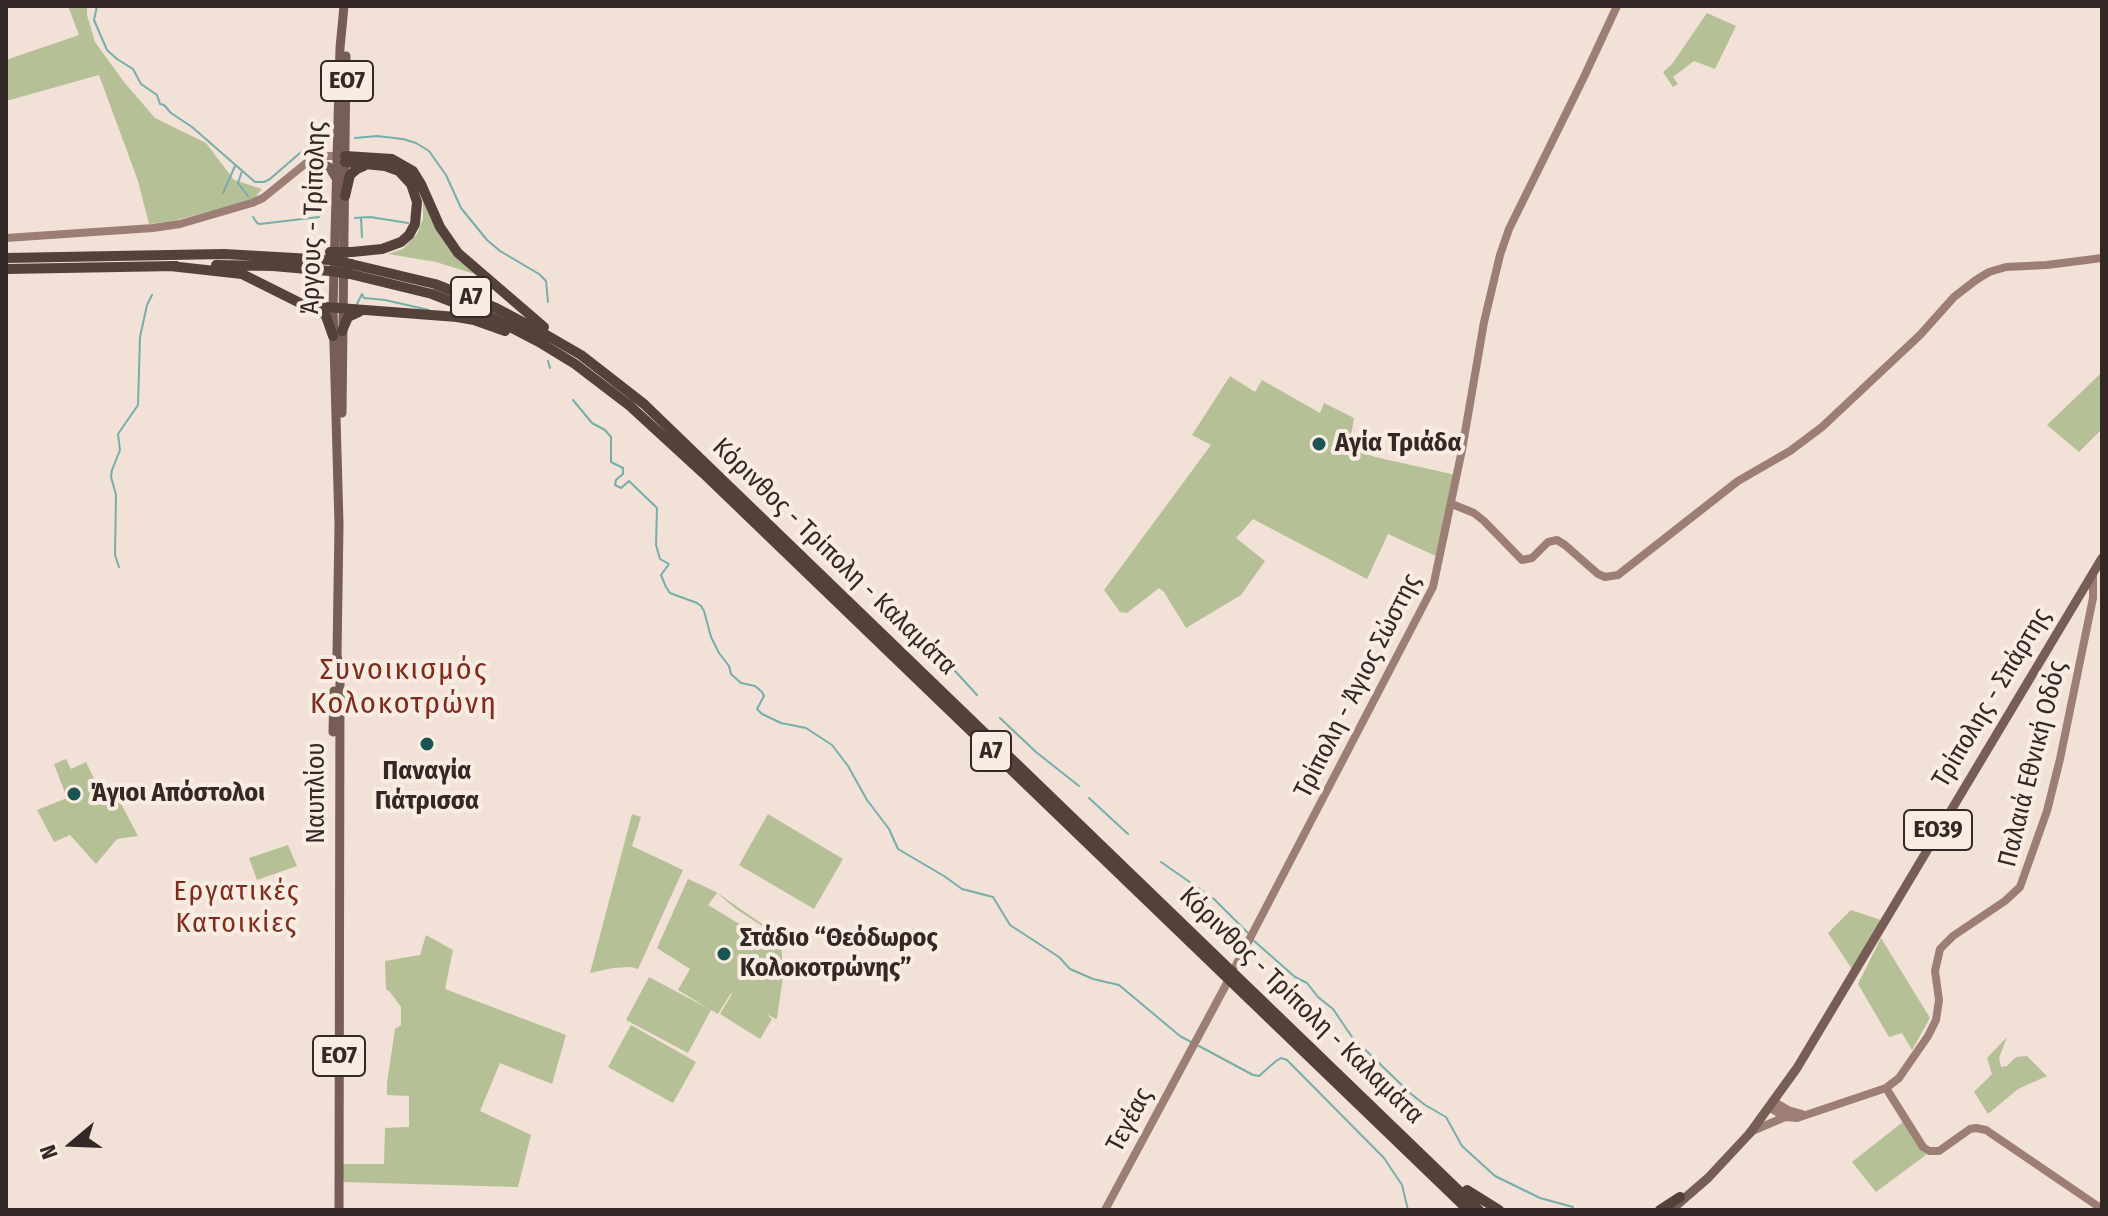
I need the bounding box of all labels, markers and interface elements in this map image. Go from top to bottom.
road number: ΕΟ7 [321,61,373,101]
street label: Άργους - Τρίπολης [295,121,333,315]
road number: Α7 [451,277,491,317]
place label: Αγία Τριάδα [1335,428,1462,460]
street label: Κόρινθος - Τρίπολη - Καλαμάτα [705,432,963,682]
marker: Αγία Τριάδα [1310,435,1328,453]
street label: Τρίπολη - Άγιος Σώστης [1288,569,1428,803]
street label: Τρίπολης - Σπάρτης [1926,603,2058,793]
district label: Συνοικισμός Κολοκοτρώνη [310,653,498,724]
street label: Παλαιά Εθνική Οδός [1992,658,2074,870]
road number: Α7 [971,731,1011,771]
marker: Παναγία Γιάτρισσα [418,735,436,753]
street label: Ναυπλίου [301,742,333,844]
place label: Παναγία Γιάτρισσα [375,756,479,818]
place label: Άγιοι Απόστολοι [90,778,265,810]
marker: Άγιοι Απόστολοι [65,785,83,803]
road number: ΕΟ39 [1904,810,1972,850]
district label: Εργατικές Κατοικίες [173,875,301,941]
street label: Κόρινθος - Τρίπολη - Καλαμάτα [1172,881,1430,1131]
place label: Στάδιο “Θεόδωρος Κολοκοτρώνης” [740,923,938,984]
marker: Στάδιο “Θεόδωρος Κολοκοτρώνης” [715,945,733,963]
road number: ΕΟ7 [313,1036,365,1076]
street label: Τεγέας [1100,1083,1160,1157]
north arrow [32,1104,112,1184]
text: N [34,1141,64,1163]

